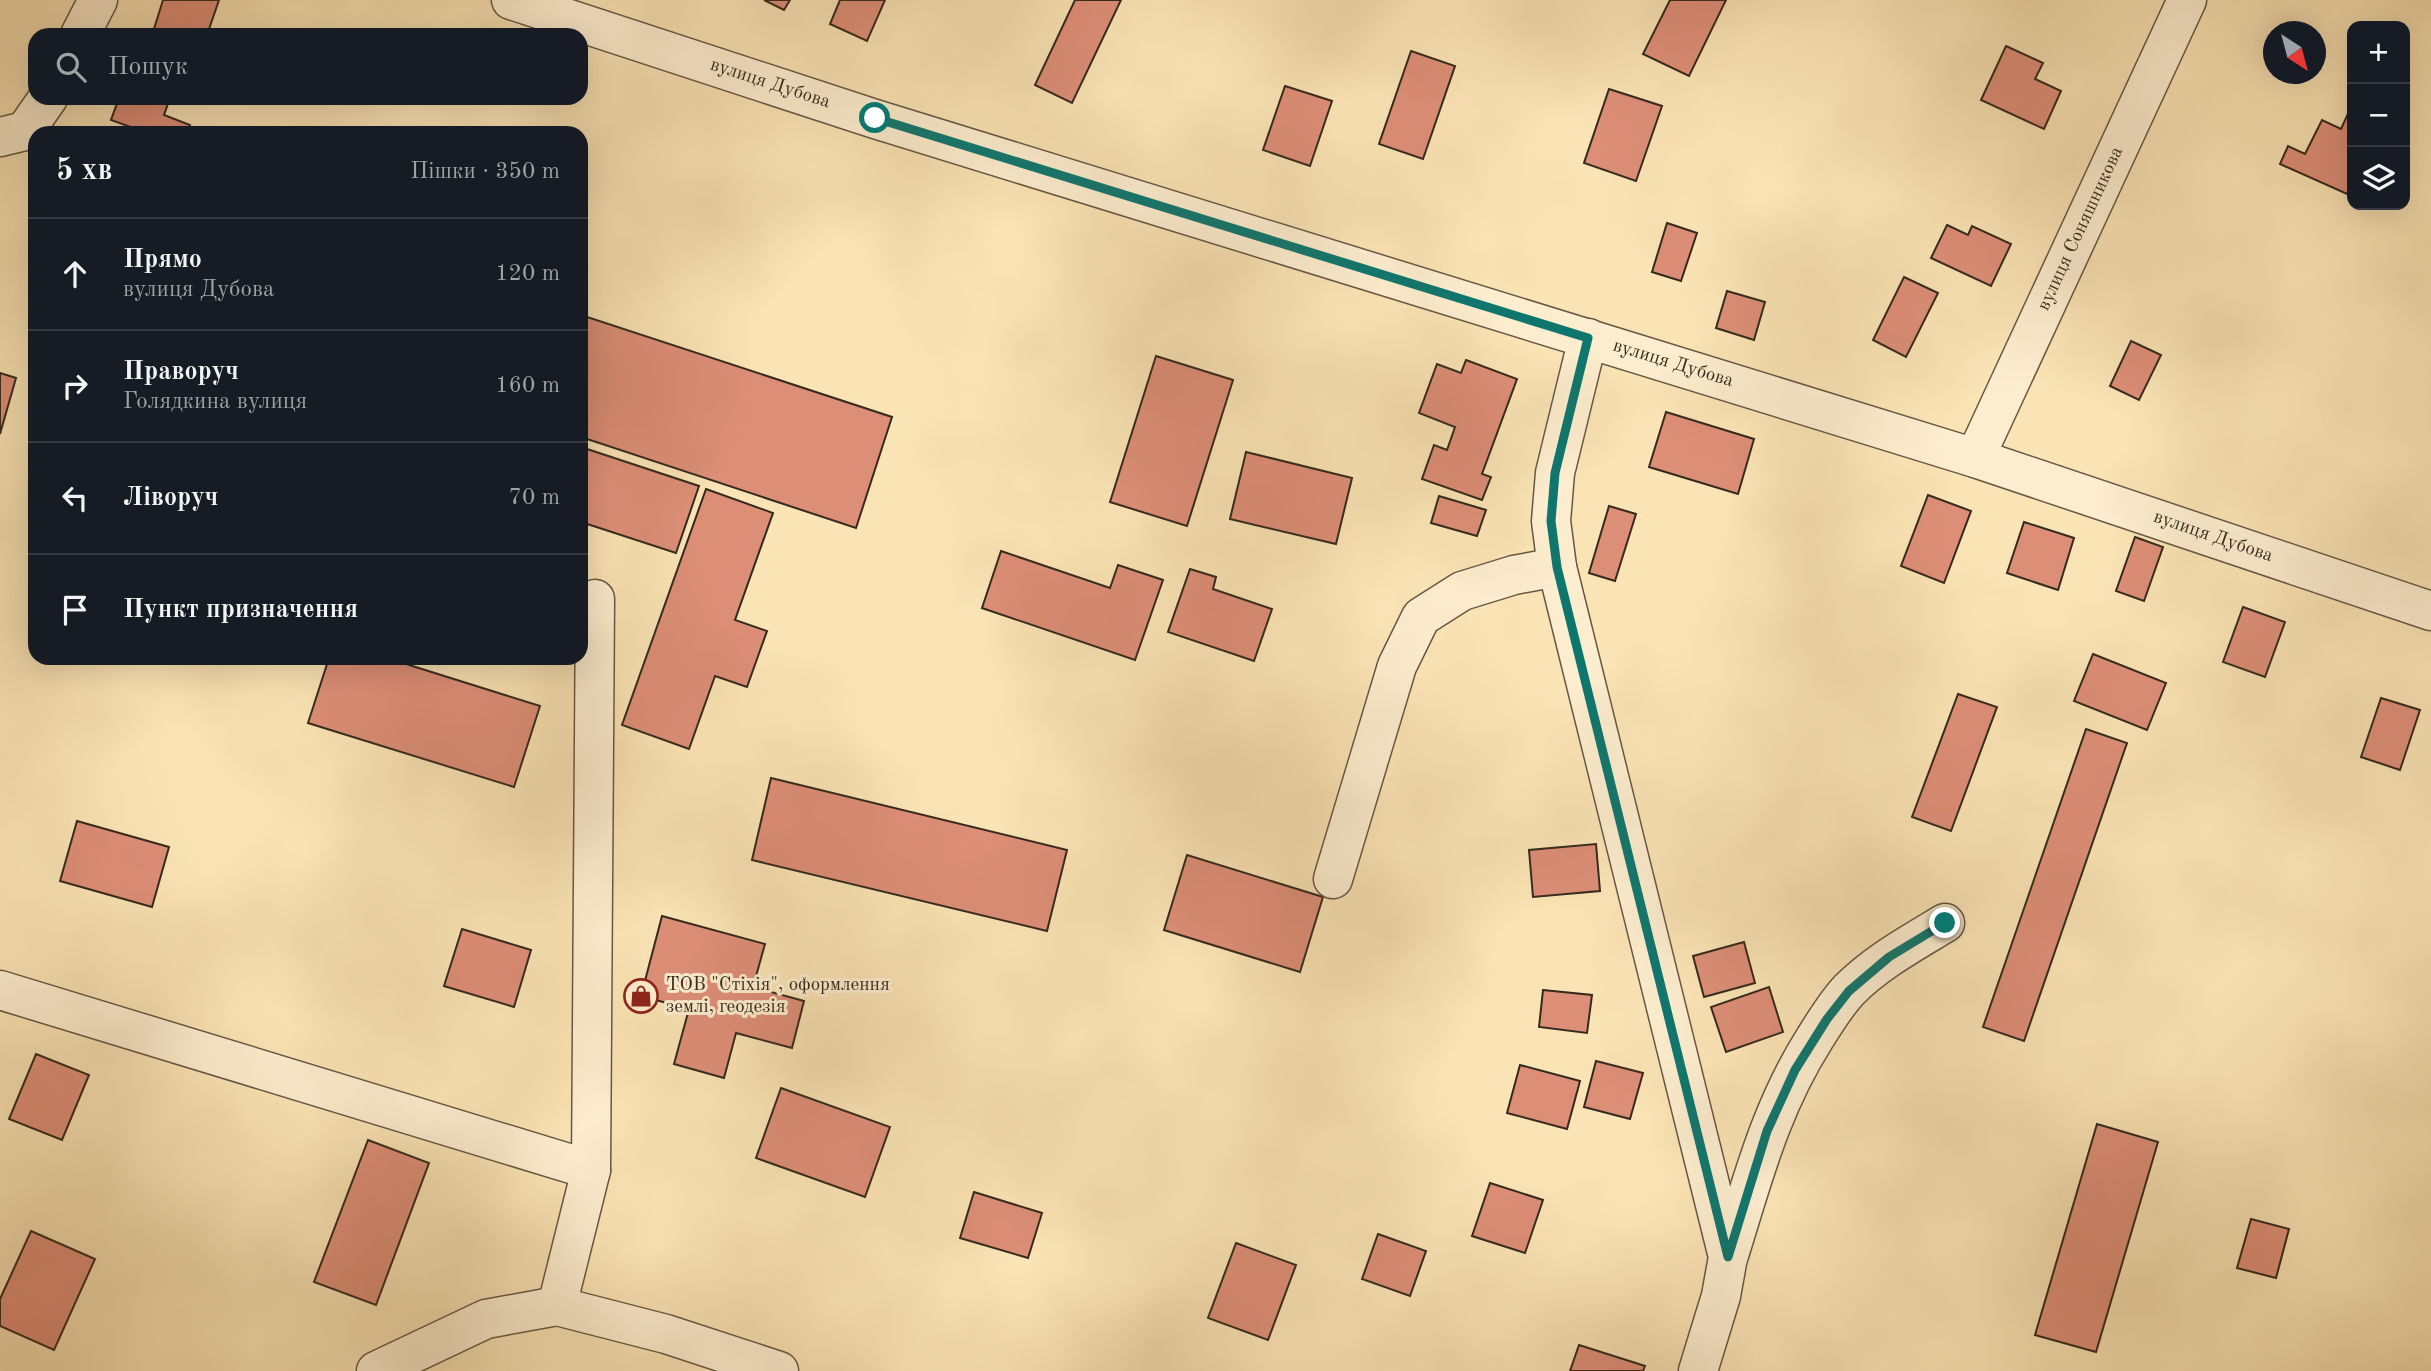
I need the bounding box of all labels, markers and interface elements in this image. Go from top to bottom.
north arrow [2263,21,2326,84]
map controls [2347,21,2410,210]
button: + [2347,21,2410,84]
search box [28,28,588,105]
icon: search [52,48,90,86]
text: Пошук [108,54,188,80]
street label: вулиця Дубова [708,56,833,113]
button: − [2347,84,2410,147]
route start [859,102,890,133]
street label: вулиця Соняшникова [2035,144,2128,314]
button: layers [2347,147,2410,210]
text: 5 хв [56,156,112,186]
text: Пішки · 350 m [410,160,560,183]
text: Прямо [123,247,202,273]
icon: ahead [56,255,94,293]
text: 120 m [495,262,560,285]
text: вулиця Дубова [123,278,274,301]
street label: вулиця Дубова [1610,337,1736,392]
text: Праворуч [123,359,239,385]
icon: right [56,367,94,405]
text: 160 m [495,374,560,397]
text: Голядкина вулиця [123,390,307,413]
icon: left [56,479,94,517]
text: Ліворуч [123,485,218,511]
text: 70 m [509,486,560,509]
street label: вулиця Дубова [2151,508,2276,567]
icon: arrive [56,591,94,629]
text: Пункт призначення [123,597,358,623]
route end [1929,907,1960,938]
place label: ТОВ "Стіхія", оформлення землі, геодезія [666,976,890,1017]
shop icon: ТОВ "Стіхія", оформлення землі, геодезія [622,977,660,1015]

